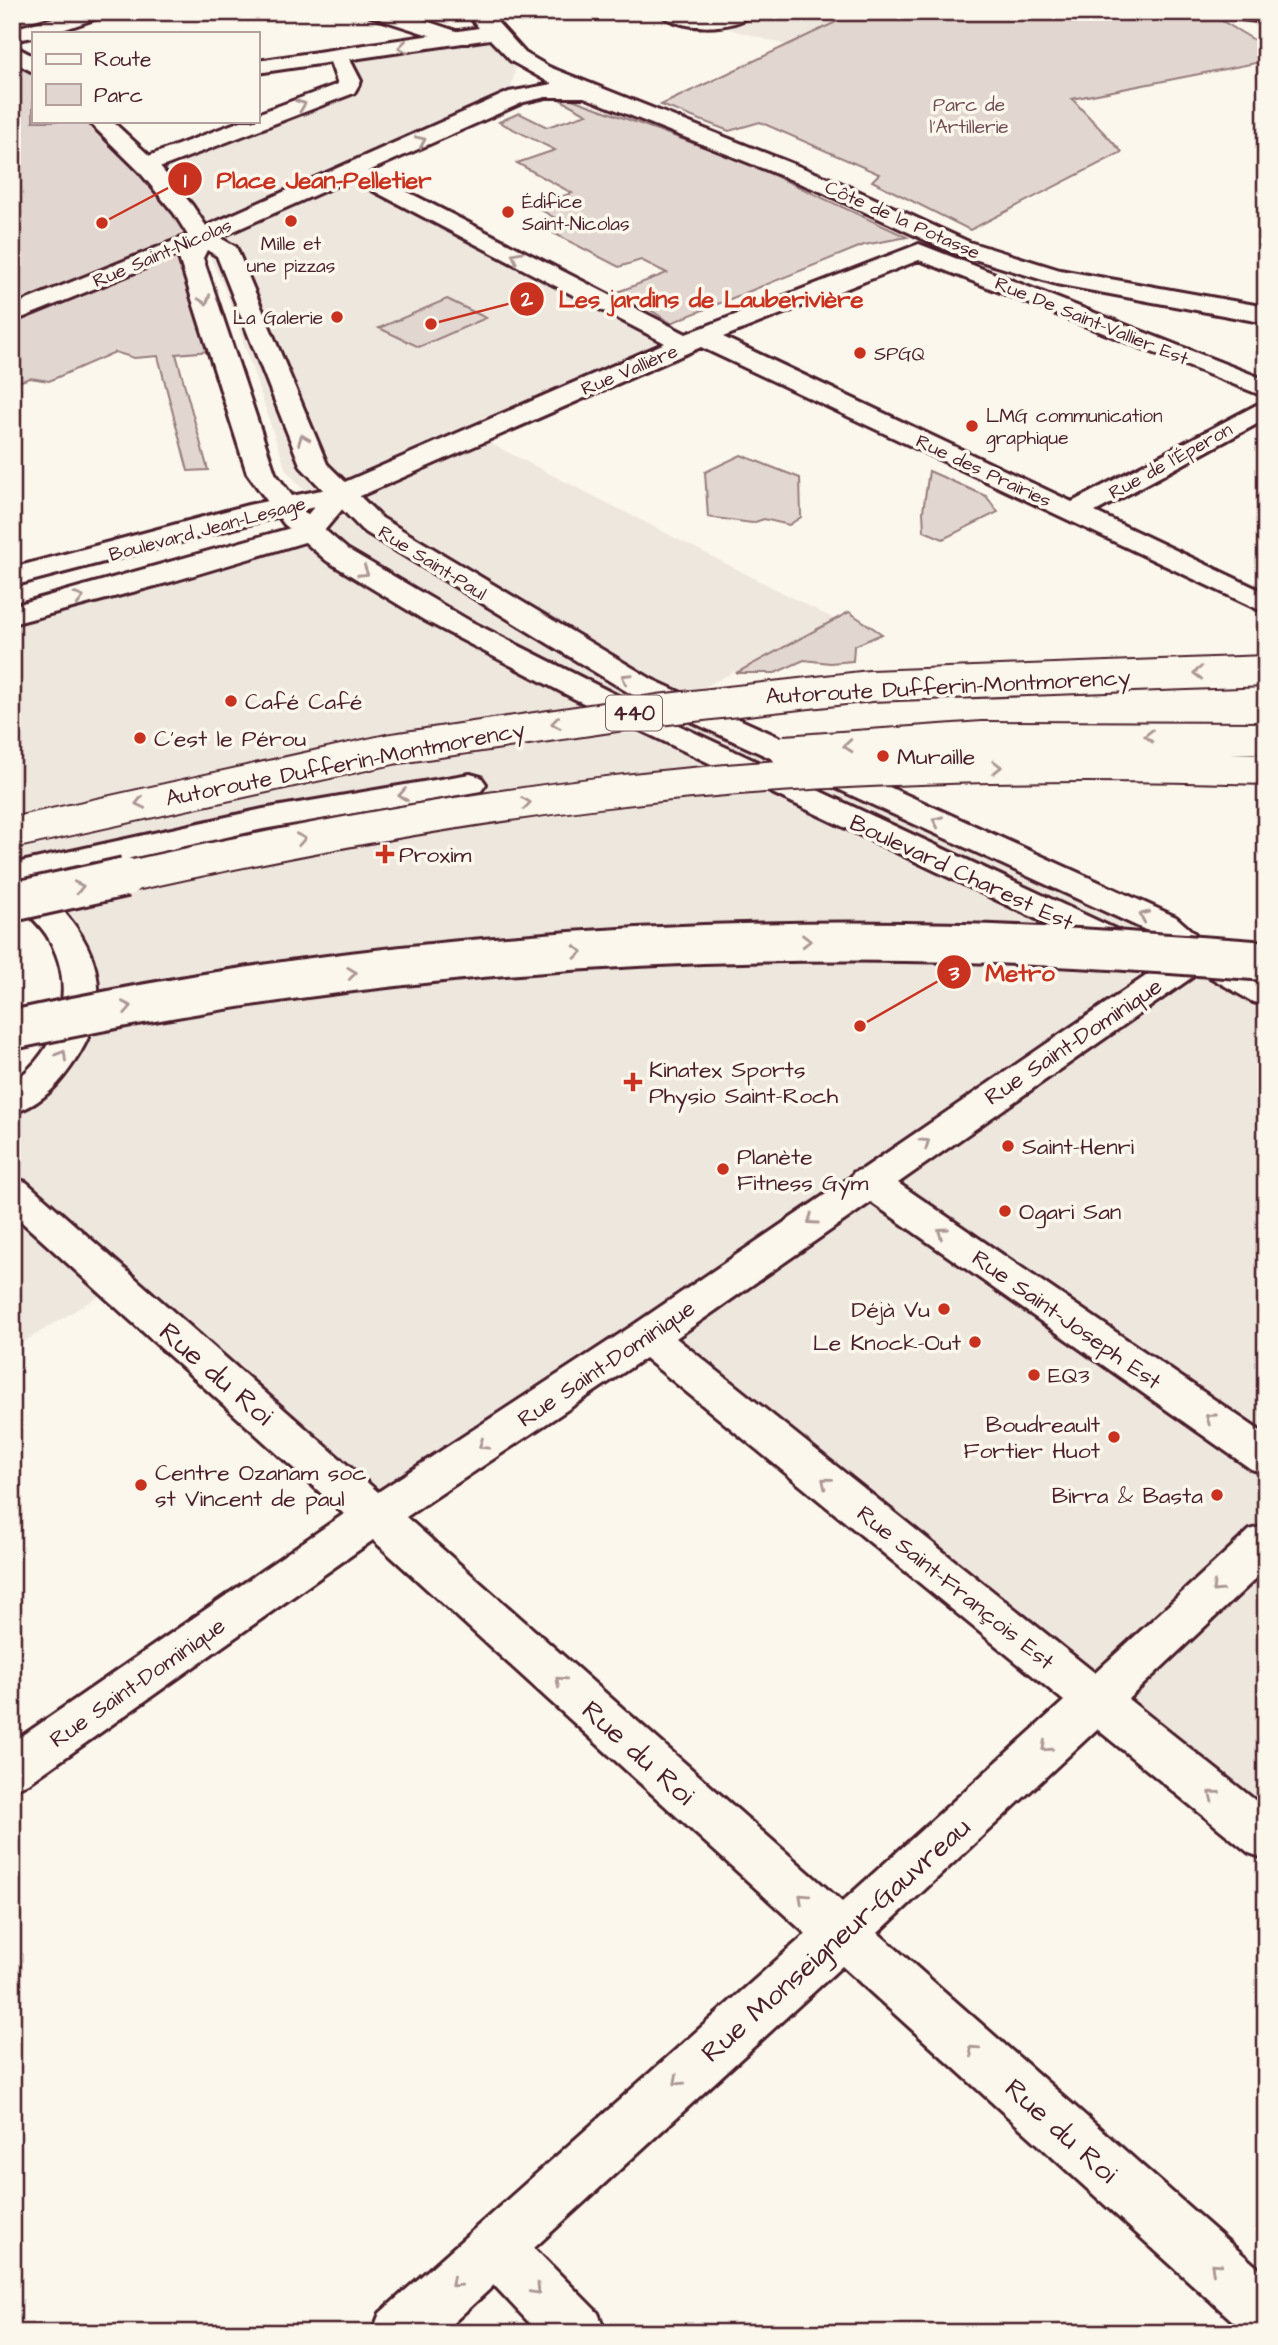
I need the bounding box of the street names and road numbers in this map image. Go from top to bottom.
street label: Côte de la Potasse [821,174,984,267]
street label: Rue Saint-Nicolas [89,212,236,295]
street label: Rue De Saint-Vallier Est [991,270,1192,373]
street label: Rue Vallière [577,338,682,403]
street label: Rue de l'Éperon [1104,416,1237,506]
street label: Rue des Prairies [911,428,1055,515]
street label: Boulevard Jean-Lesage [106,490,309,570]
street label: Rue Saint-Paul [373,519,492,607]
street label: Autoroute Dufferin-Montmorency [765,661,1132,714]
road number: 440 [606,696,662,730]
street label: Autoroute Dufferin-Montmorency [163,713,528,816]
street label: Boulevard Charest Est [845,807,1079,939]
street label: Rue Saint-Dominique [978,970,1169,1113]
street label: Rue Saint-Joseph Est [965,1242,1168,1398]
street label: Rue Saint-Dominique [511,1292,702,1435]
street label: Rue du Roi [150,1313,282,1435]
street label: Rue Saint-François Est [850,1498,1061,1678]
street label: Rue Saint-Dominique [43,1610,232,1756]
street label: Rue du Roi [573,1692,703,1815]
street label: Rue Monseigneur-Gauvreau [693,1808,980,2073]
street label: Rue du Roi [996,2070,1126,2193]

